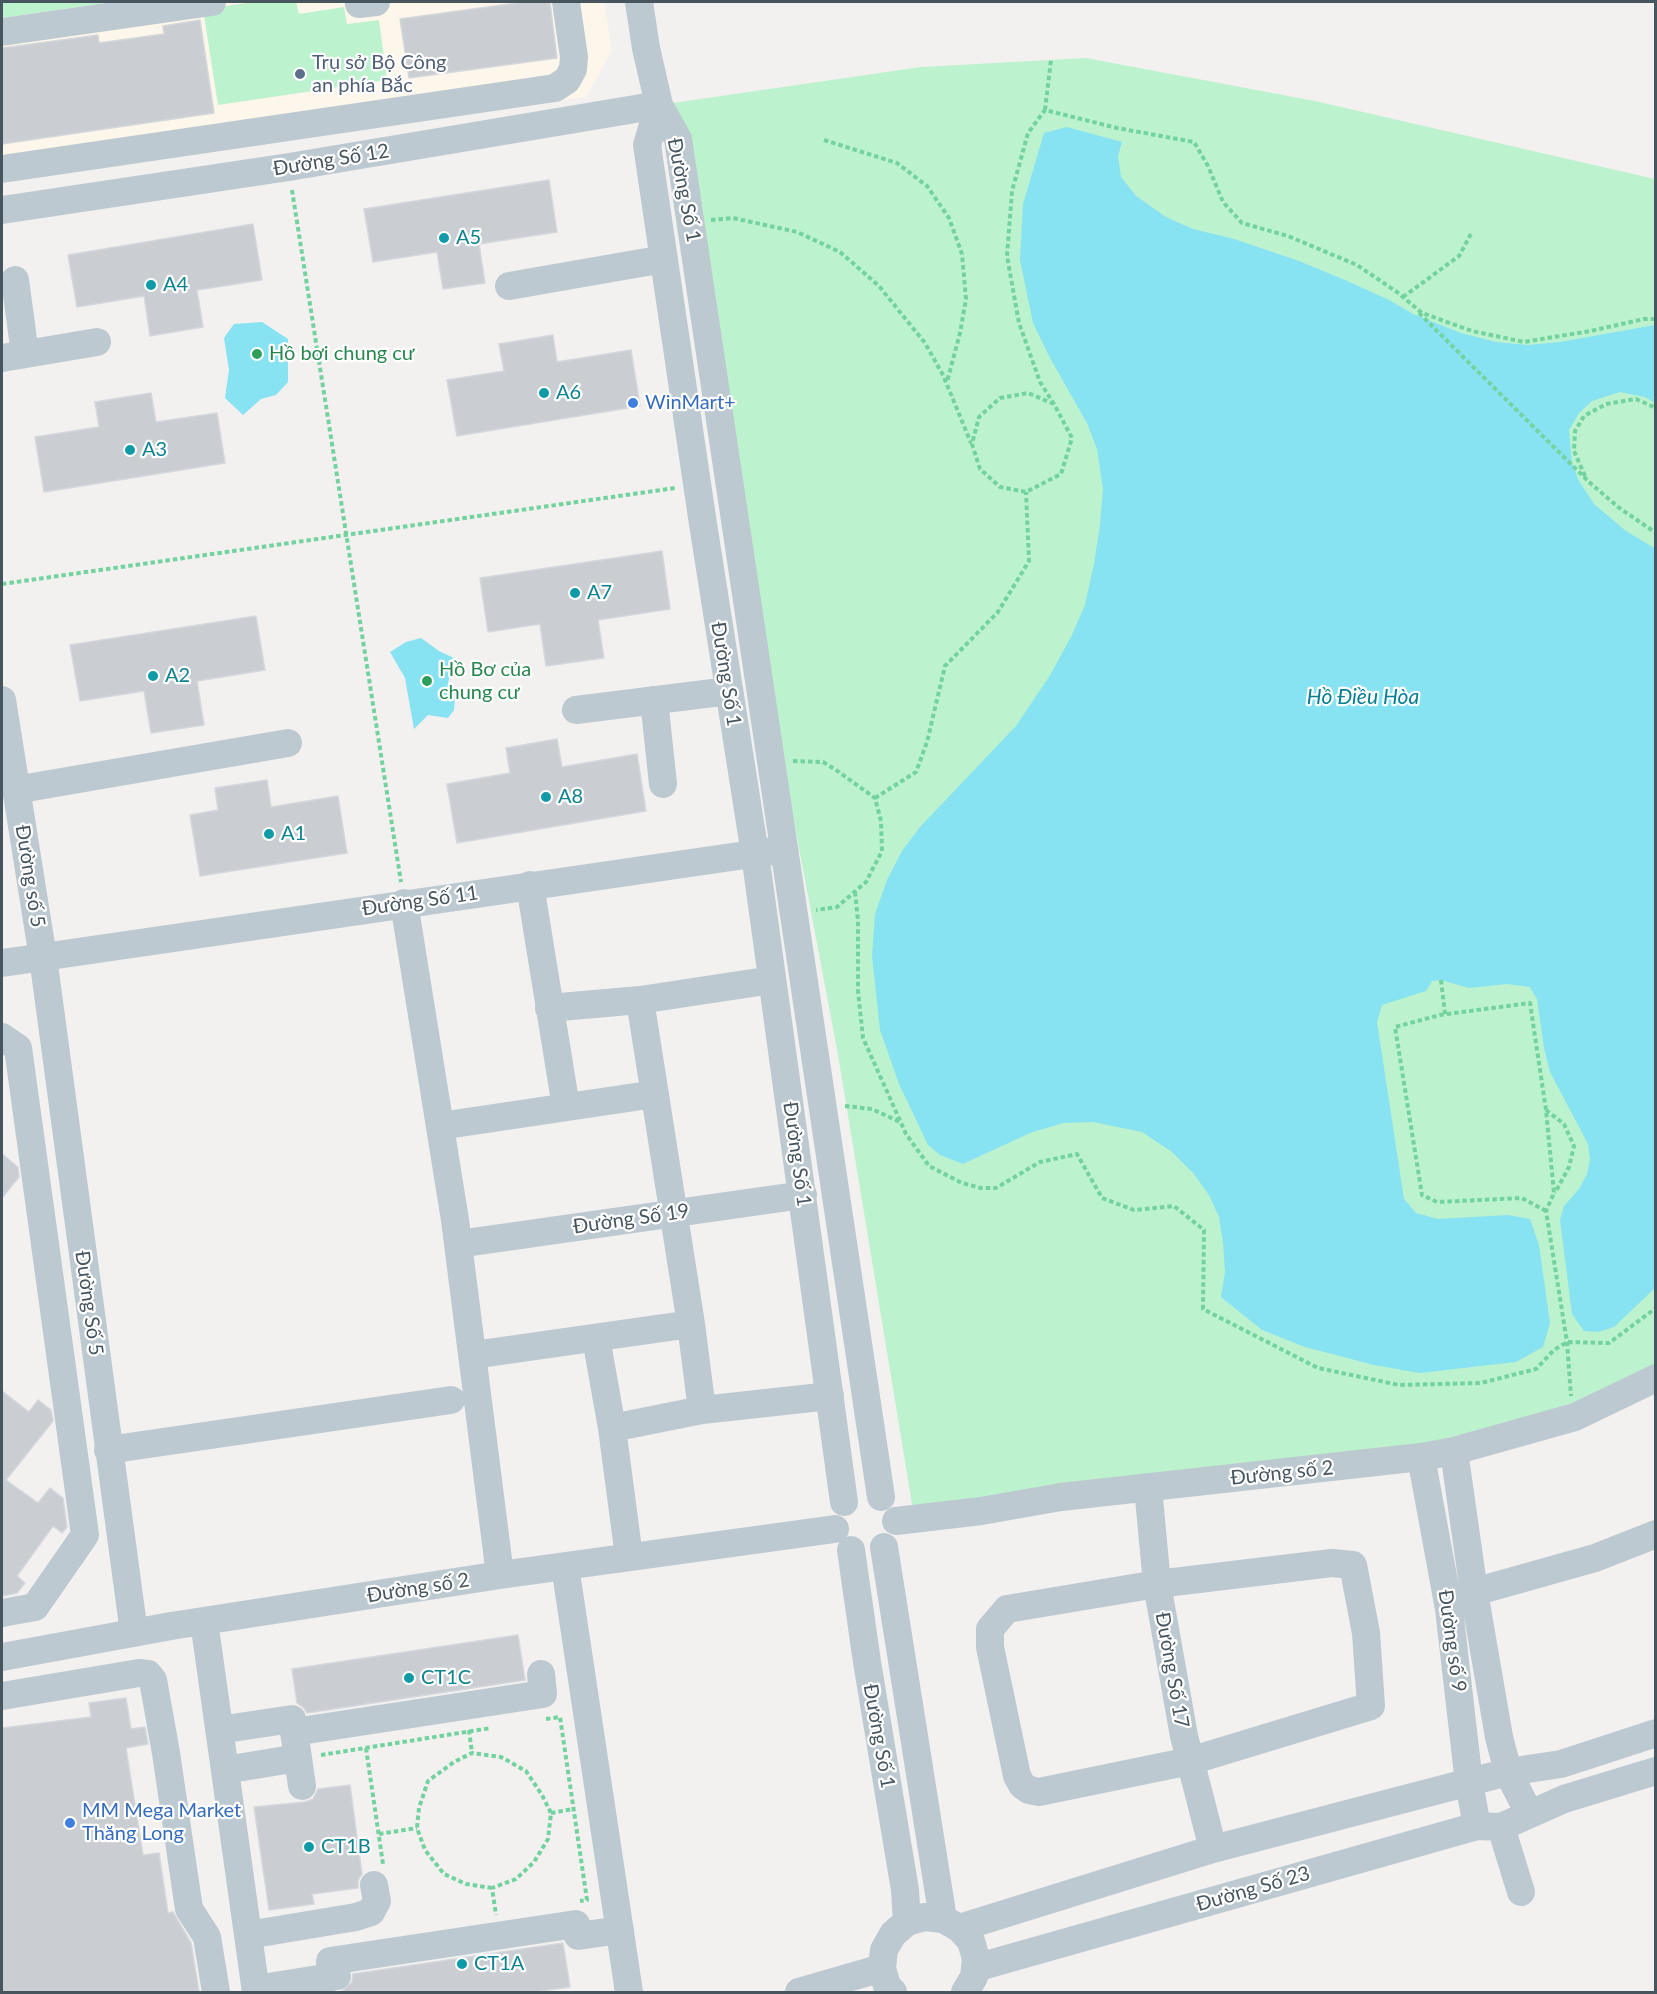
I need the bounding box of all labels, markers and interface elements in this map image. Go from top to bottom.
place label: Trụ sở Bộ Công an phía Bắc [312,51,446,98]
marker: Trụ sở Bộ Công an phía Bắc [293,67,307,81]
street label: Đường Số 1 [662,136,706,244]
street label: Đường Số 12 [271,139,391,181]
place label: A5 [456,226,481,250]
marker: A5 [437,231,451,245]
place label: A4 [163,273,188,297]
marker: A4 [144,278,158,292]
place label: Hồ bơi chung cư [269,342,415,366]
marker: Hồ bơi chung cư [250,347,264,361]
place label: A6 [556,381,581,405]
marker: A6 [537,386,551,400]
place label: WinMart+ [645,391,736,415]
marker: WinMart+ [626,396,640,410]
place label: A3 [142,438,167,462]
marker: A3 [123,443,137,457]
place label: A7 [587,581,612,605]
marker: A7 [568,586,582,600]
street label: Đường Số 1 [706,620,746,728]
place label: Hồ Bơ của chung cư [439,658,531,705]
place label: A2 [165,664,190,688]
marker: A2 [146,669,160,683]
marker: Hồ Bơ của chung cư [420,674,434,688]
water label: Hồ Điều Hòa [1307,684,1419,710]
place label: A8 [558,785,583,809]
marker: A8 [539,790,553,804]
place label: A1 [281,822,306,846]
street label: Đường số 5 [10,823,50,929]
marker: A1 [262,827,276,841]
street label: Đường Số 11 [360,881,480,921]
street label: Đường Số 1 [778,1100,816,1208]
street label: Đường Số 19 [571,1199,691,1239]
street label: Đường Số 5 [70,1249,108,1357]
street label: Đường số 2 [1229,1456,1335,1490]
street label: Đường số 2 [365,1568,471,1608]
street label: Đường số 9 [1433,1588,1471,1694]
street label: Đường Số 17 [1150,1610,1194,1730]
place label: CT1C [421,1666,471,1690]
marker: CT1C [402,1671,416,1685]
street label: Đường Số 1 [858,1682,900,1790]
place label: MM Mega Market Thăng Long [82,1799,241,1846]
marker: MM Mega Market Thăng Long [63,1816,77,1830]
place label: CT1B [321,1835,371,1859]
marker: CT1B [302,1840,316,1854]
street label: Đường Số 23 [1193,1861,1313,1917]
place label: CT1A [474,1952,524,1976]
marker: CT1A [455,1957,469,1971]

